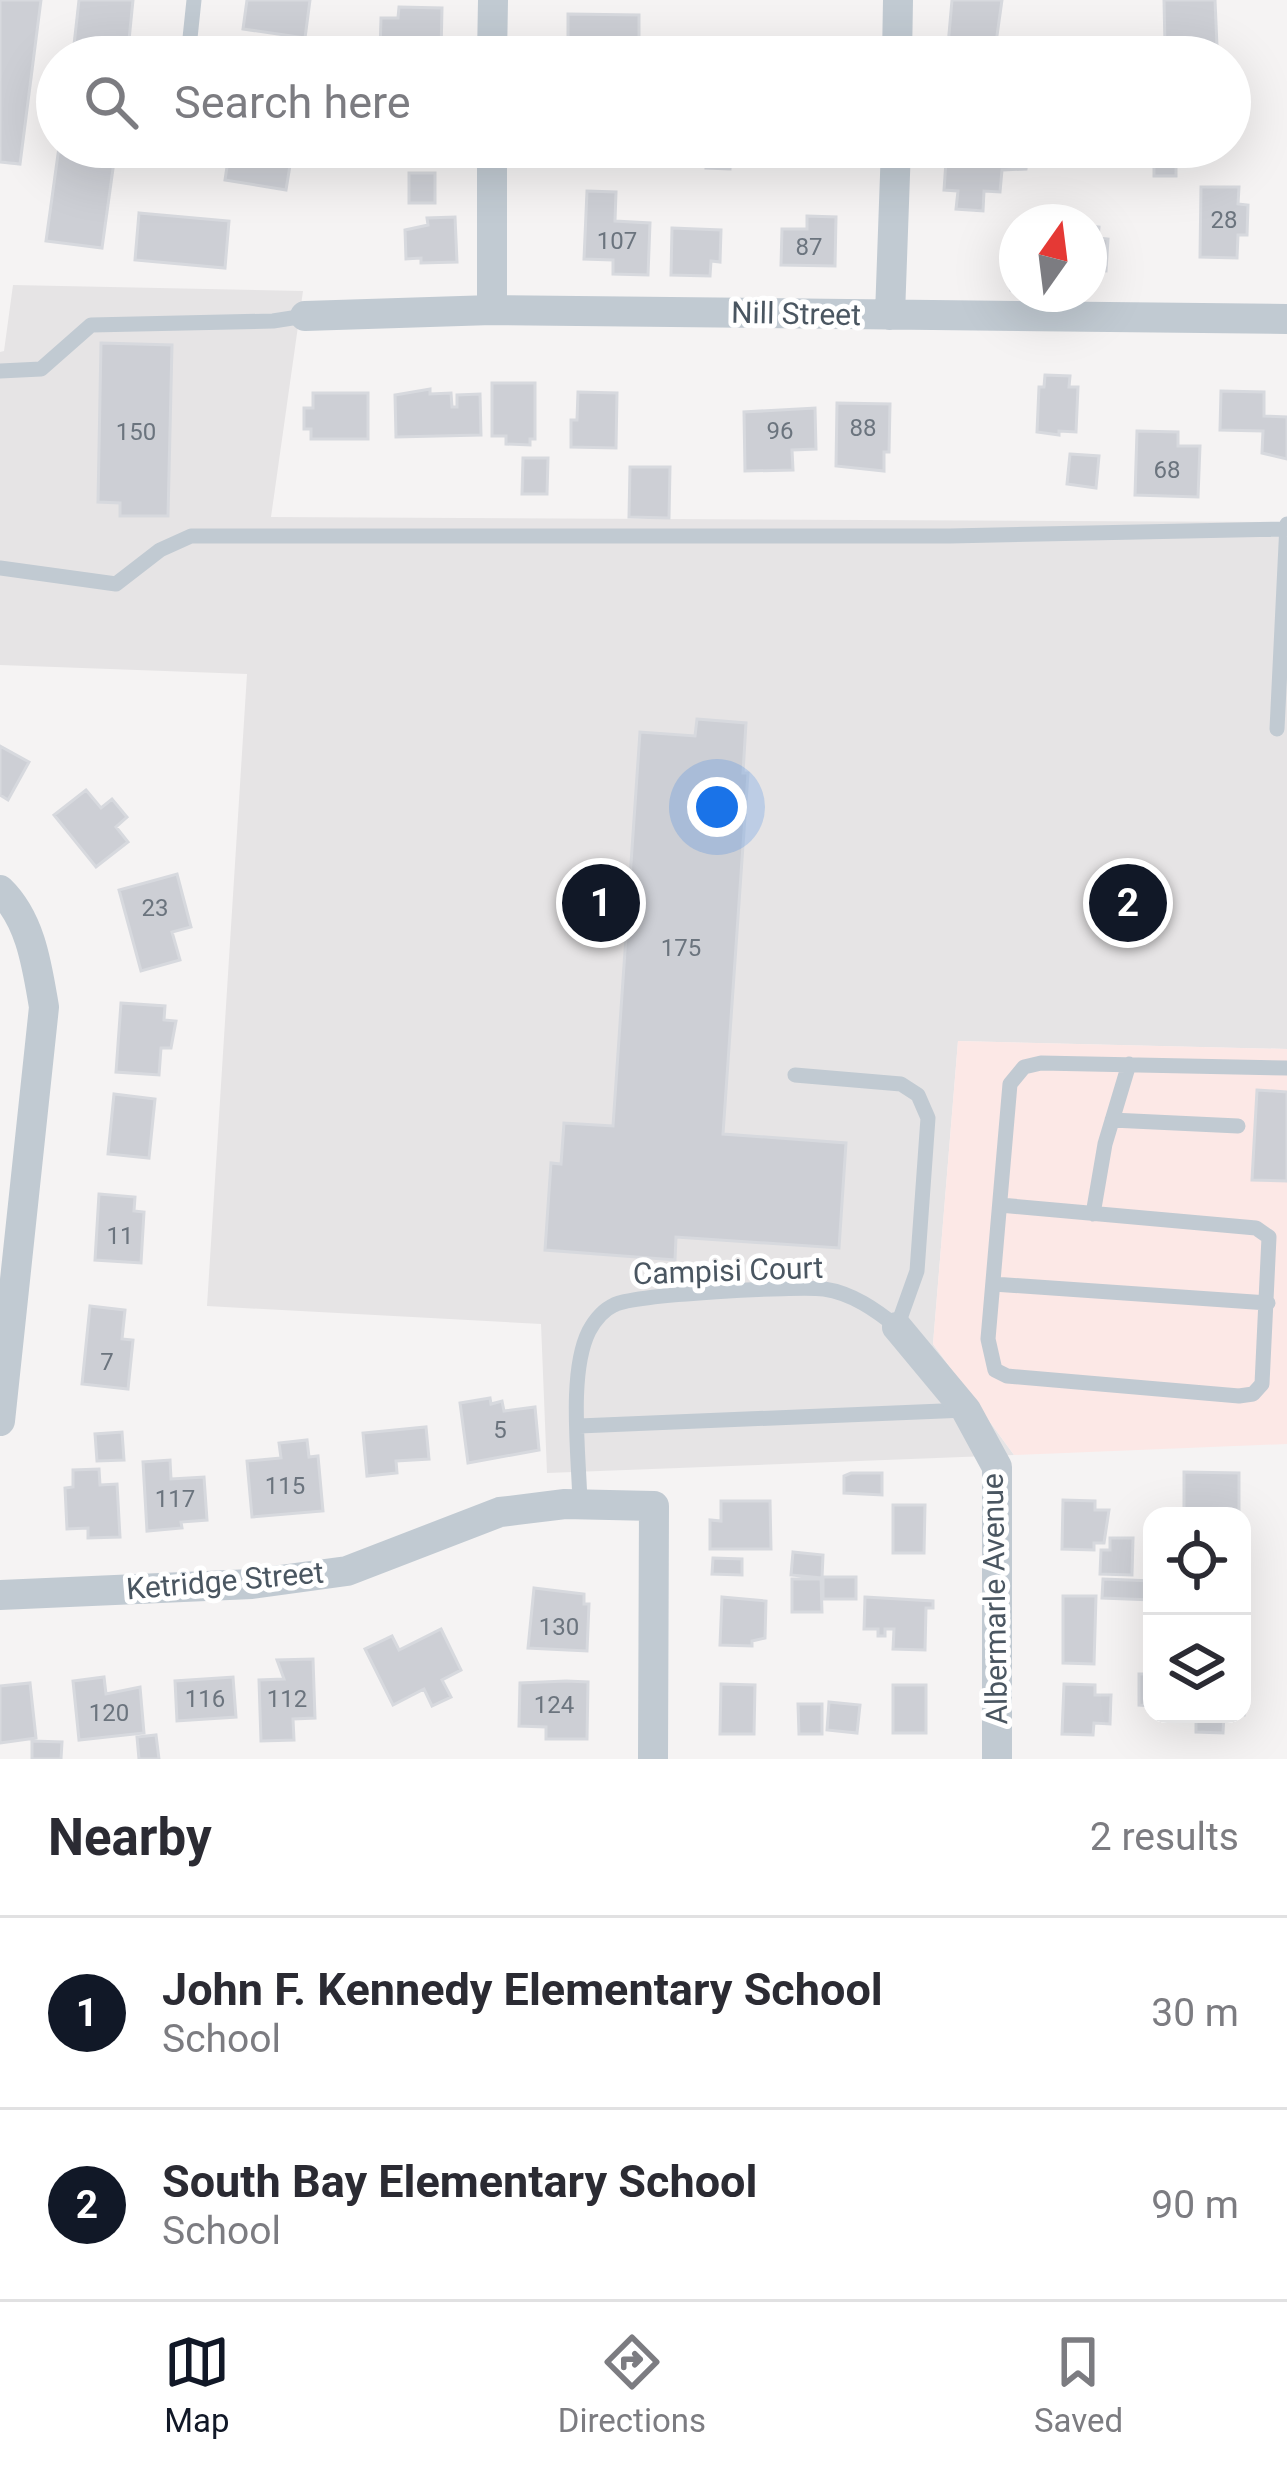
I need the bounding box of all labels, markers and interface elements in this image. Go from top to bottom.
search box [36,36,1251,168]
icon: search [78,69,144,135]
text: Search here [174,76,411,129]
north arrow [999,204,1107,312]
house number: 28 [1211,206,1237,234]
house number: 107 [597,227,637,255]
house number: 87 [796,233,822,261]
street label: Nill Street [731,295,861,332]
house number: 88 [850,414,876,442]
house number: 96 [767,417,793,445]
house number: 150 [116,418,156,446]
house number: 68 [1154,456,1180,484]
your location [687,777,747,837]
pin: 1 [562,858,640,948]
pin: 2 [1089,858,1167,948]
house number: 23 [142,894,168,922]
house number: 175 [661,934,701,962]
house number: 11 [107,1222,133,1250]
street label: Campisi Court [632,1250,824,1291]
house number: 7 [100,1348,114,1376]
house number: 5 [493,1416,507,1444]
house number: 115 [265,1472,305,1500]
street label: Albermarle Avenue [975,1473,1014,1725]
house number: 117 [155,1485,195,1513]
map controls [1143,1507,1251,1723]
button: locate [1143,1507,1251,1615]
street label: Ketridge Street [125,1554,325,1607]
house number: 130 [539,1613,579,1641]
button: layers [1143,1615,1251,1723]
house number: 116 [185,1685,225,1713]
house number: 112 [267,1685,307,1713]
house number: 124 [534,1691,574,1719]
house number: 120 [89,1699,129,1727]
text: Nearby [48,1808,212,1867]
text: 2 results [1090,1814,1239,1860]
text: John F. Kennedy Elementary School [162,1963,883,2016]
text: 1 [76,1990,98,2036]
text: 30 m [1151,1990,1239,2036]
text: School [162,2016,281,2062]
text: South Bay Elementary School [162,2155,757,2208]
text: 2 [76,2182,98,2228]
text: 90 m [1151,2182,1239,2228]
text: School [162,2208,281,2254]
tab: Map [164,2329,230,2440]
tab: Directions [558,2329,706,2440]
tab: Saved [1034,2329,1123,2440]

